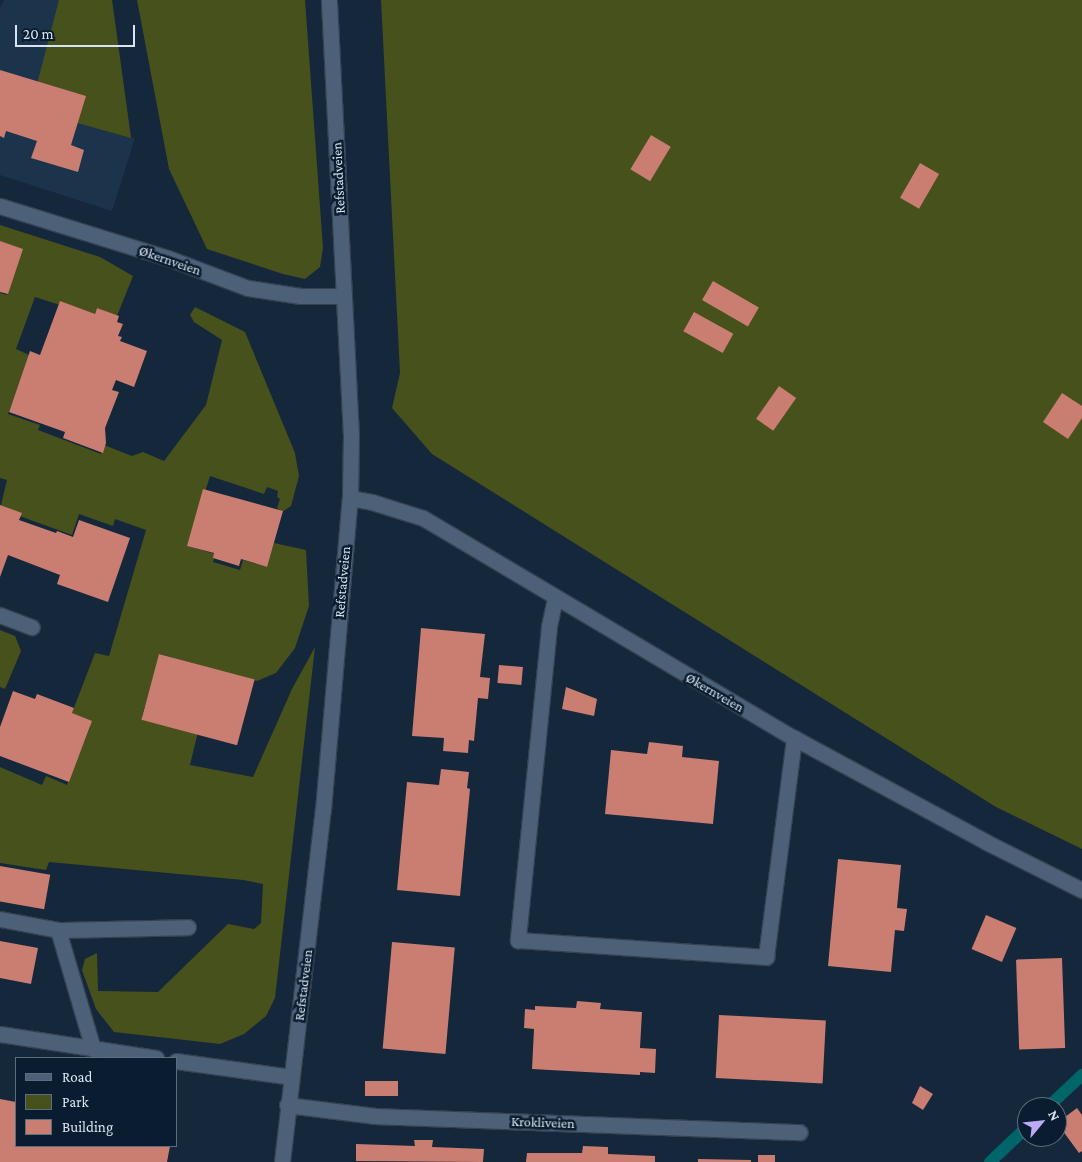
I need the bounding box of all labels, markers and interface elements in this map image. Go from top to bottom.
scale bar [18,15,138,47]
text: 20 m [23,26,54,42]
street label: Refstadveien [328,142,348,214]
street label: Økernveien [137,242,203,278]
street label: Refstadveien [331,546,353,618]
street label: Økernveien [683,669,747,715]
street label: Refstadveien [290,948,316,1022]
legend [15,1057,178,1147]
text: Road [62,1069,92,1085]
text: Park [62,1094,89,1110]
north arrow [1017,1097,1067,1147]
text: N [1045,1107,1064,1123]
street label: Krokliveien [511,1112,575,1132]
text: Building [62,1119,113,1135]

